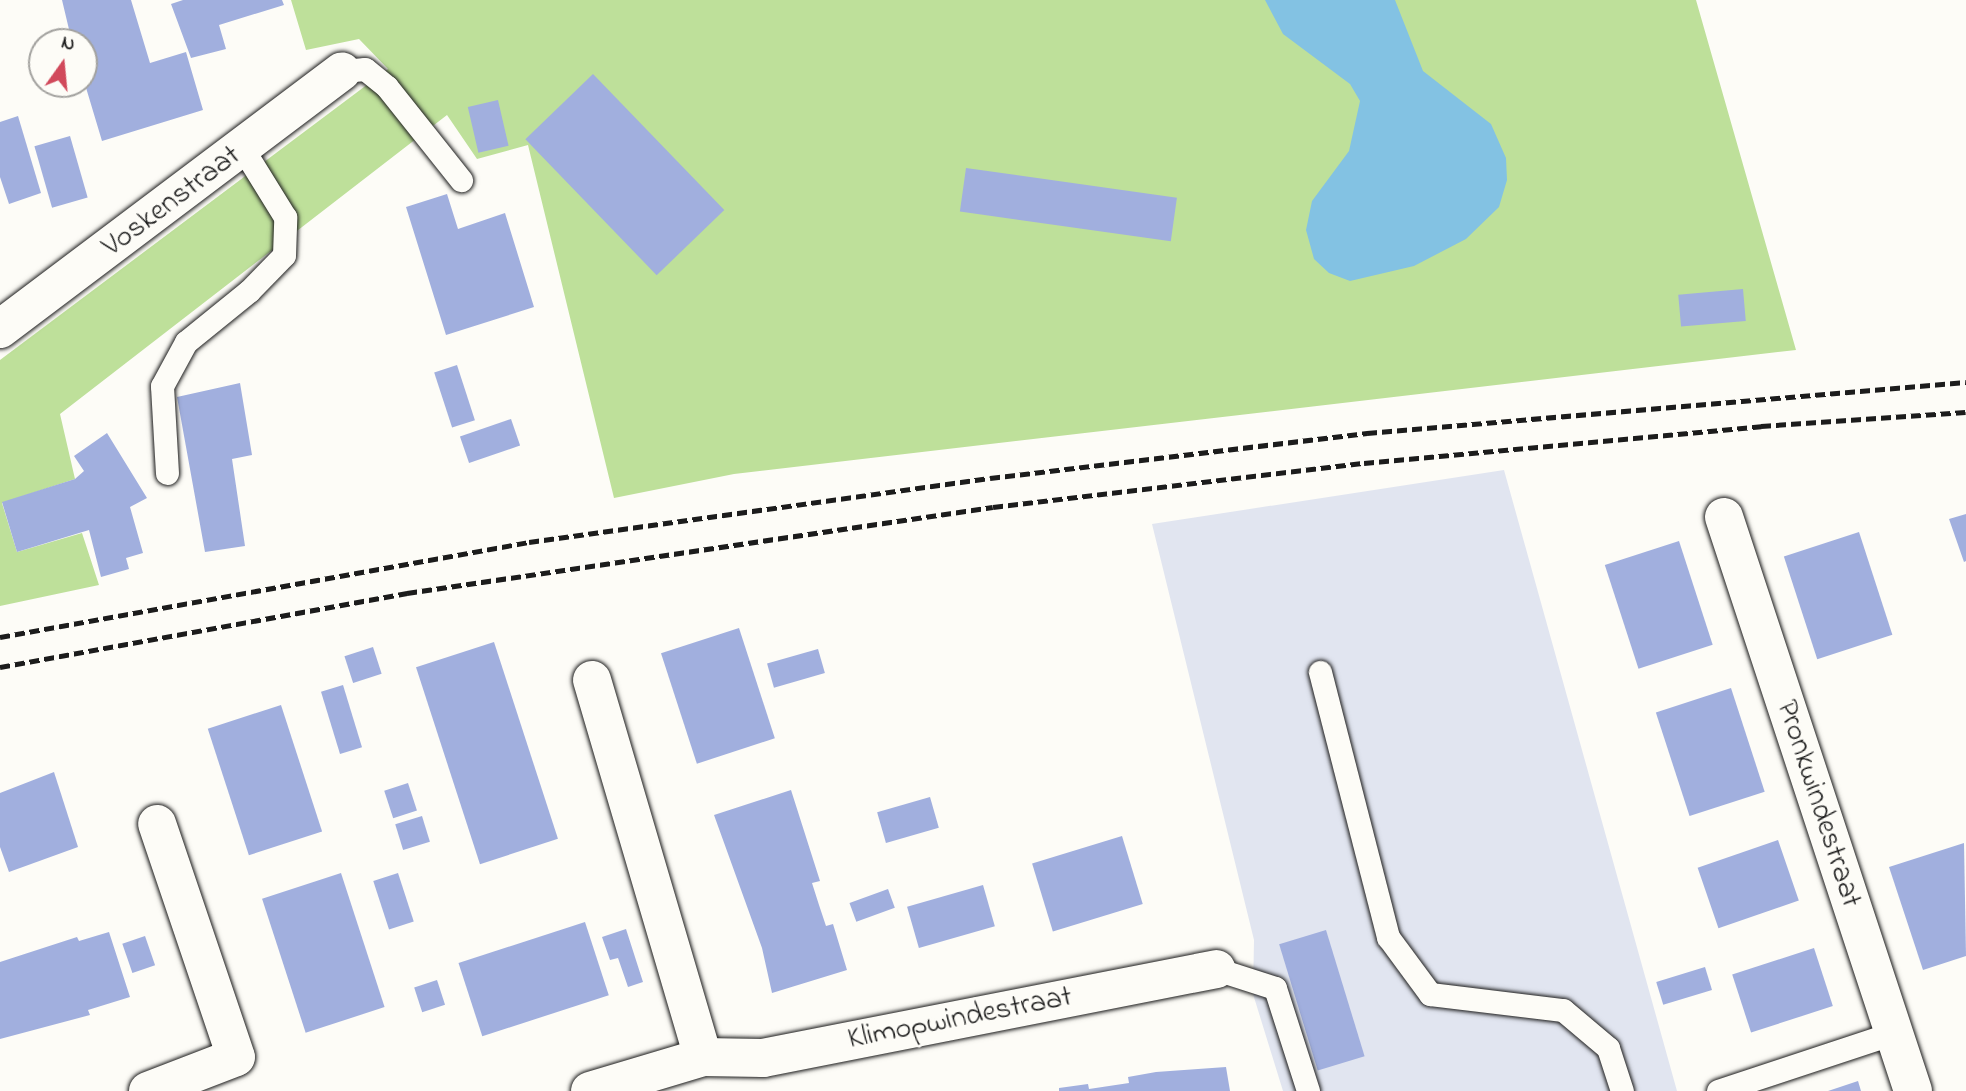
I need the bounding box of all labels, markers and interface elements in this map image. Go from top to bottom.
north arrow [28,28,98,98]
text: N [58,29,78,59]
street label: Voskenstraat [96,138,248,266]
street label: Pronkwindestraat [1768,696,1868,912]
street label: Klimopwindestraat [845,980,1075,1058]

